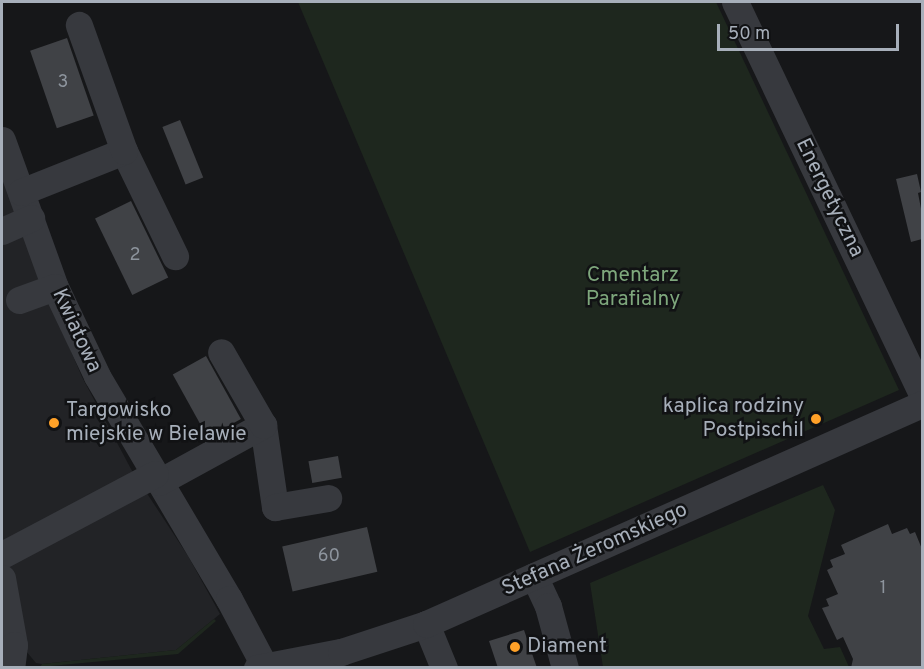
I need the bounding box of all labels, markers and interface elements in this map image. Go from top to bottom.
scale bar [720,12,902,50]
text: 50 m [728,23,770,46]
house number: 3 [58,72,68,94]
street label: Energetyczna [789,135,869,261]
house number: 2 [129,245,141,267]
park label: Cmentarz Parafialny [586,263,680,313]
street label: Kwiatowa [46,285,106,377]
place label: kaplica rodziny Postpischil [663,394,804,444]
place label: Targowisko miejskie w Bielawie [66,398,247,448]
marker: kaplica rodziny Postpischil [809,412,823,426]
marker: Targowisko miejskie w Bielawie [47,416,61,430]
street label: Stefana Żeromskiego [498,498,692,602]
house number: 60 [318,546,340,568]
house number: 1 [880,578,886,600]
place label: Diament [527,634,607,660]
marker: Diament [508,640,522,654]

